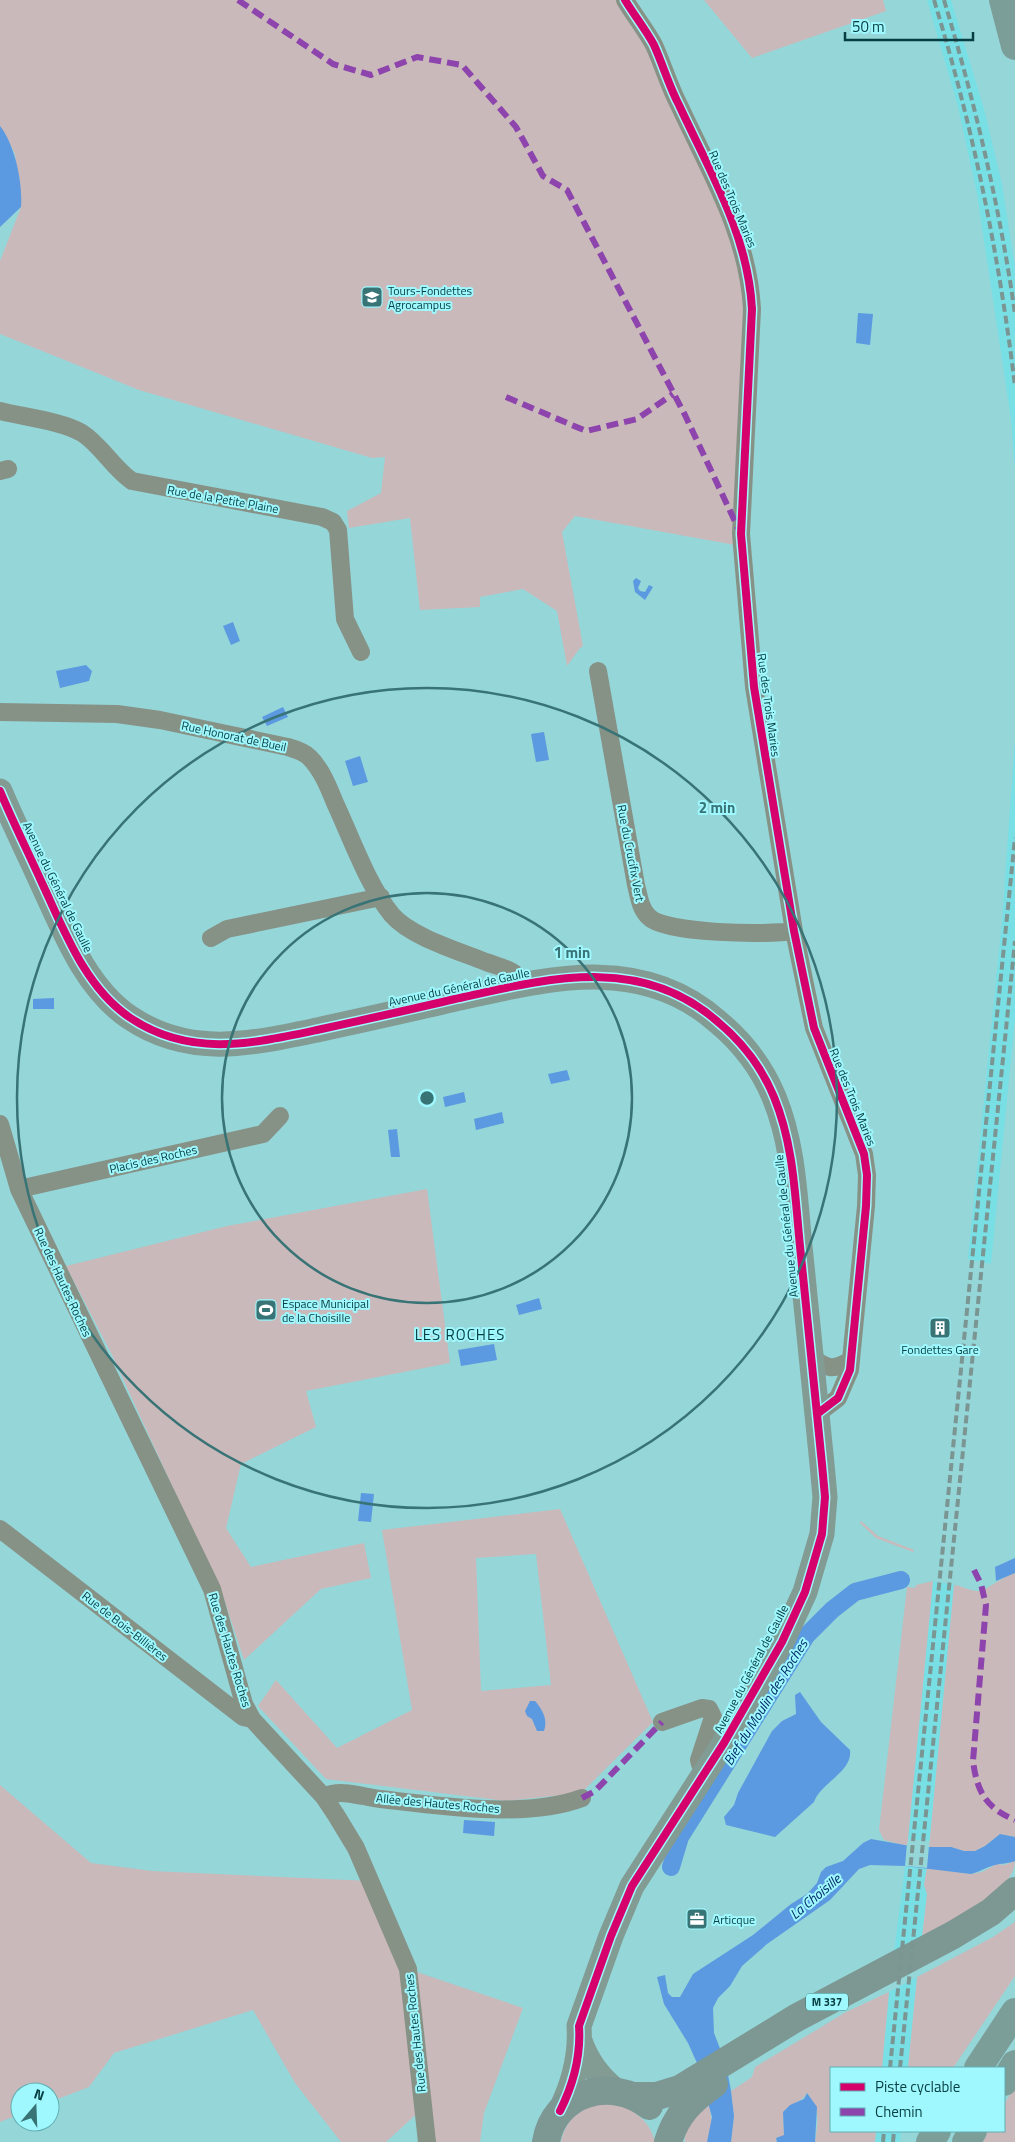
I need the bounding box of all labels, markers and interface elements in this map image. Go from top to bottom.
scale bar [845,10,972,42]
text: 50 m [852,15,885,38]
street label: Rue des Trois Maries [704,147,762,251]
place label: Tours-Fondettes Agrocampus [388,281,473,314]
school or university icon: Tours-Fondettes Agrocampus [360,285,384,309]
street label: Rue de la Petite Plaine [166,480,280,518]
street label: Rue des Trois Maries [752,652,786,758]
street label: Rue Honorat de Bueil [180,716,288,756]
text: 2 min [699,796,735,819]
street label: Rue du Crucifix Vert [612,803,650,904]
street label: Avenue du Général de Gaulle [18,818,98,956]
text: 1 min [554,941,590,964]
street label: Avenue du Général de Gaulle [387,963,531,1011]
street label: Rue des Trois Maries [825,1045,881,1149]
centre of rings [418,1089,436,1107]
street label: Placis des Roches [107,1140,199,1178]
street label: Avenue du Général de Gaulle [769,1154,803,1298]
street label: Rue des Hautes Roches [29,1224,97,1340]
place label: Espace Municipal de la Choisille [282,1294,369,1327]
sports icon: Espace Municipal de la Choisille [254,1298,278,1322]
building icon: Fondettes Gare [928,1316,952,1340]
district label: LES ROCHES [415,1323,505,1346]
place label: Fondettes Gare [901,1340,979,1359]
street label: Rue de Bois-Billières [78,1586,172,1666]
street label: Rue des Hautes Roches [204,1590,257,1710]
street label: Avenue du Général de Gaulle [709,1601,793,1737]
water label: Bief du Moulin des Roches [718,1634,813,1769]
street label: Allée des Hautes Roches [375,1788,501,1818]
water label: La Choisille [785,1867,846,1924]
office icon: Articque [685,1907,709,1931]
place label: Articque [713,1910,755,1929]
street label: Rue des Hautes Roches [399,1972,431,2093]
road number: M 337 [806,1994,848,2010]
legend [830,2067,1005,2132]
text: Piste cyclable [875,2075,960,2098]
north arrow [10,2082,60,2132]
text: N [31,2083,47,2106]
text: Chemin [875,2100,923,2123]

